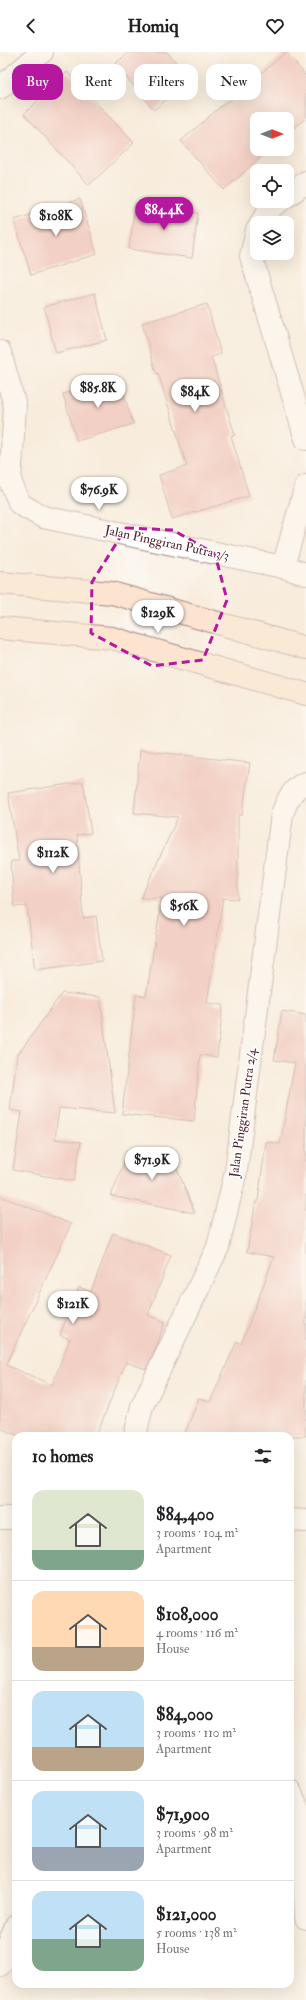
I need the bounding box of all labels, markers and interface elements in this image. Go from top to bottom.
icon: back [20,15,42,37]
text: Homiq [127,15,179,38]
icon: heart [264,15,286,37]
chip: Buy [12,64,63,100]
chip: Rent [71,64,126,100]
chip: Filters [134,64,198,100]
chip: New [206,64,261,100]
north arrow [250,112,294,156]
map controls [250,112,294,260]
button: locate [250,164,294,208]
pin: $84.4K [131,197,197,231]
text: $84.4K [144,202,184,218]
pin: $108K [28,203,84,237]
text: $108K [39,208,73,224]
button: layers [250,216,294,260]
pin: $85.8K [65,375,131,409]
pin: $84K [171,379,219,413]
text: $85.8K [80,380,116,396]
text: $84K [180,384,210,400]
pin: $76.9K [66,477,132,511]
text: $76.9K [80,482,118,498]
street label: Jalan Pinggiran Putra 3/3 [102,522,231,564]
pin: $129K [130,600,186,634]
text: $129K [141,605,175,621]
pin: $112K [25,840,81,874]
text: $112K [37,845,69,861]
pin: $56K [160,893,208,927]
text: $56K [170,898,198,914]
street label: Jalan Pinggiran Putra 2/4 [226,1046,260,1180]
pin: $71.9K [119,1147,185,1181]
text: $71.9K [134,1152,170,1168]
pin: $121K [45,1291,101,1325]
text: $121K [57,1296,89,1312]
icon: filters [252,1445,274,1467]
text: 10 homes [32,1446,93,1467]
text: $84,400 [156,1504,214,1525]
icon: home [64,1506,112,1554]
text: 3 rooms · 104 m² [156,1525,238,1541]
text: Apartment [156,1541,212,1557]
text: $108,000 [156,1604,218,1625]
icon: home [64,1607,112,1655]
text: 4 rooms · 116 m² [156,1625,238,1641]
text: House [156,1641,189,1657]
text: $84,000 [156,1704,213,1725]
icon: home [64,1707,112,1755]
text: 3 rooms · 110 m² [156,1725,236,1741]
text: Apartment [156,1741,212,1757]
text: $71,900 [156,1804,210,1825]
icon: home [64,1807,112,1855]
text: 3 rooms · 98 m² [156,1825,233,1841]
text: Apartment [156,1841,212,1857]
text: $121,000 [156,1904,217,1925]
icon: home [64,1907,112,1955]
text: 5 rooms · 138 m² [156,1925,237,1941]
text: House [156,1941,189,1957]

